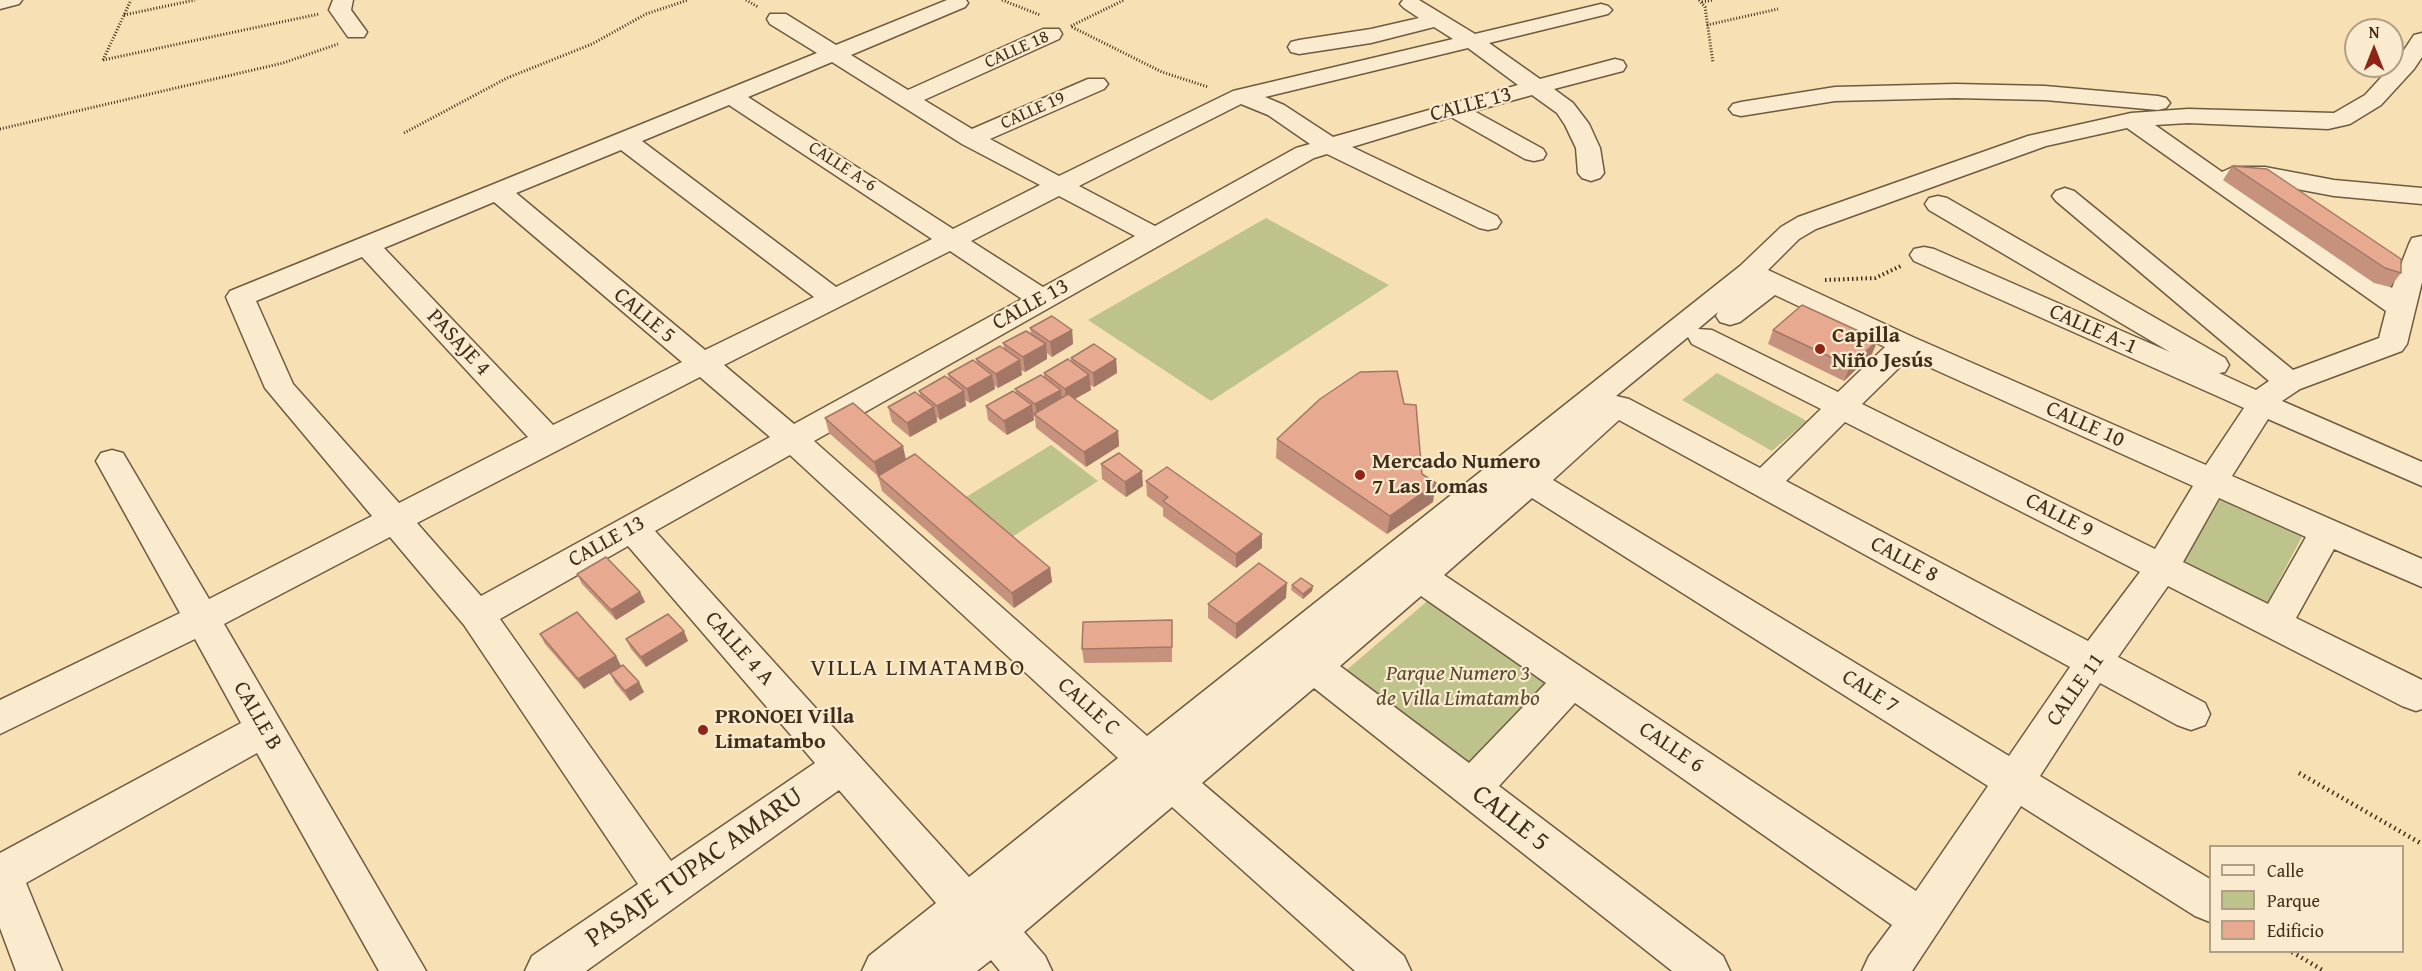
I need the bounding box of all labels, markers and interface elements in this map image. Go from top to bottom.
north arrow [2344,18,2404,78]
text: N [2369,20,2379,44]
street label: CALLE 18 [981,26,1053,74]
street label: CALLE 13 [1427,81,1515,129]
street label: CALLE 19 [997,87,1069,135]
street label: CALLE A-6 [804,137,880,197]
street label: CALLE 13 [988,273,1074,337]
street label: CALLE 5 [608,283,680,349]
street label: CALLE A-1 [2045,299,2141,361]
street label: PASAJE 4 [421,304,495,382]
place label: Capilla Niño Jesús [1832,323,1933,374]
marker: Capilla Niño Jesús [1813,342,1827,356]
street label: CALLE 10 [2042,396,2128,454]
place label: Mercado Numero 7 Las Lomas [1372,449,1541,500]
marker: Mercado Numero 7 Las Lomas [1353,468,1367,482]
street label: CALLE 9 [2021,488,2097,544]
street label: CALLE 13 [564,510,650,574]
street label: CALLE 8 [1866,531,1942,589]
street label: CALLE 4 A [699,606,779,692]
street label: CALLE 11 [2041,648,2111,732]
district label: VILLA LIMATAMBO [810,655,1026,683]
park label: Parque Numero 3 de Villa Limatambo [1376,661,1540,712]
street label: CALE 7 [1837,664,1903,720]
street label: CALLE C [1052,672,1124,742]
street label: CALLE B [227,677,287,755]
place label: PRONOEI Villa Limatambo [715,704,854,756]
street label: CALLE 6 [1633,717,1709,779]
marker: PRONOEI Villa Limatambo [696,723,710,737]
street label: CALLE 5 [1465,779,1555,859]
street label: PASAJE TUPAC AMARU [580,781,810,955]
legend [2209,845,2404,953]
text: Calle [2267,857,2304,884]
text: Parque [2267,887,2320,914]
text: Edificio [2267,917,2324,944]

